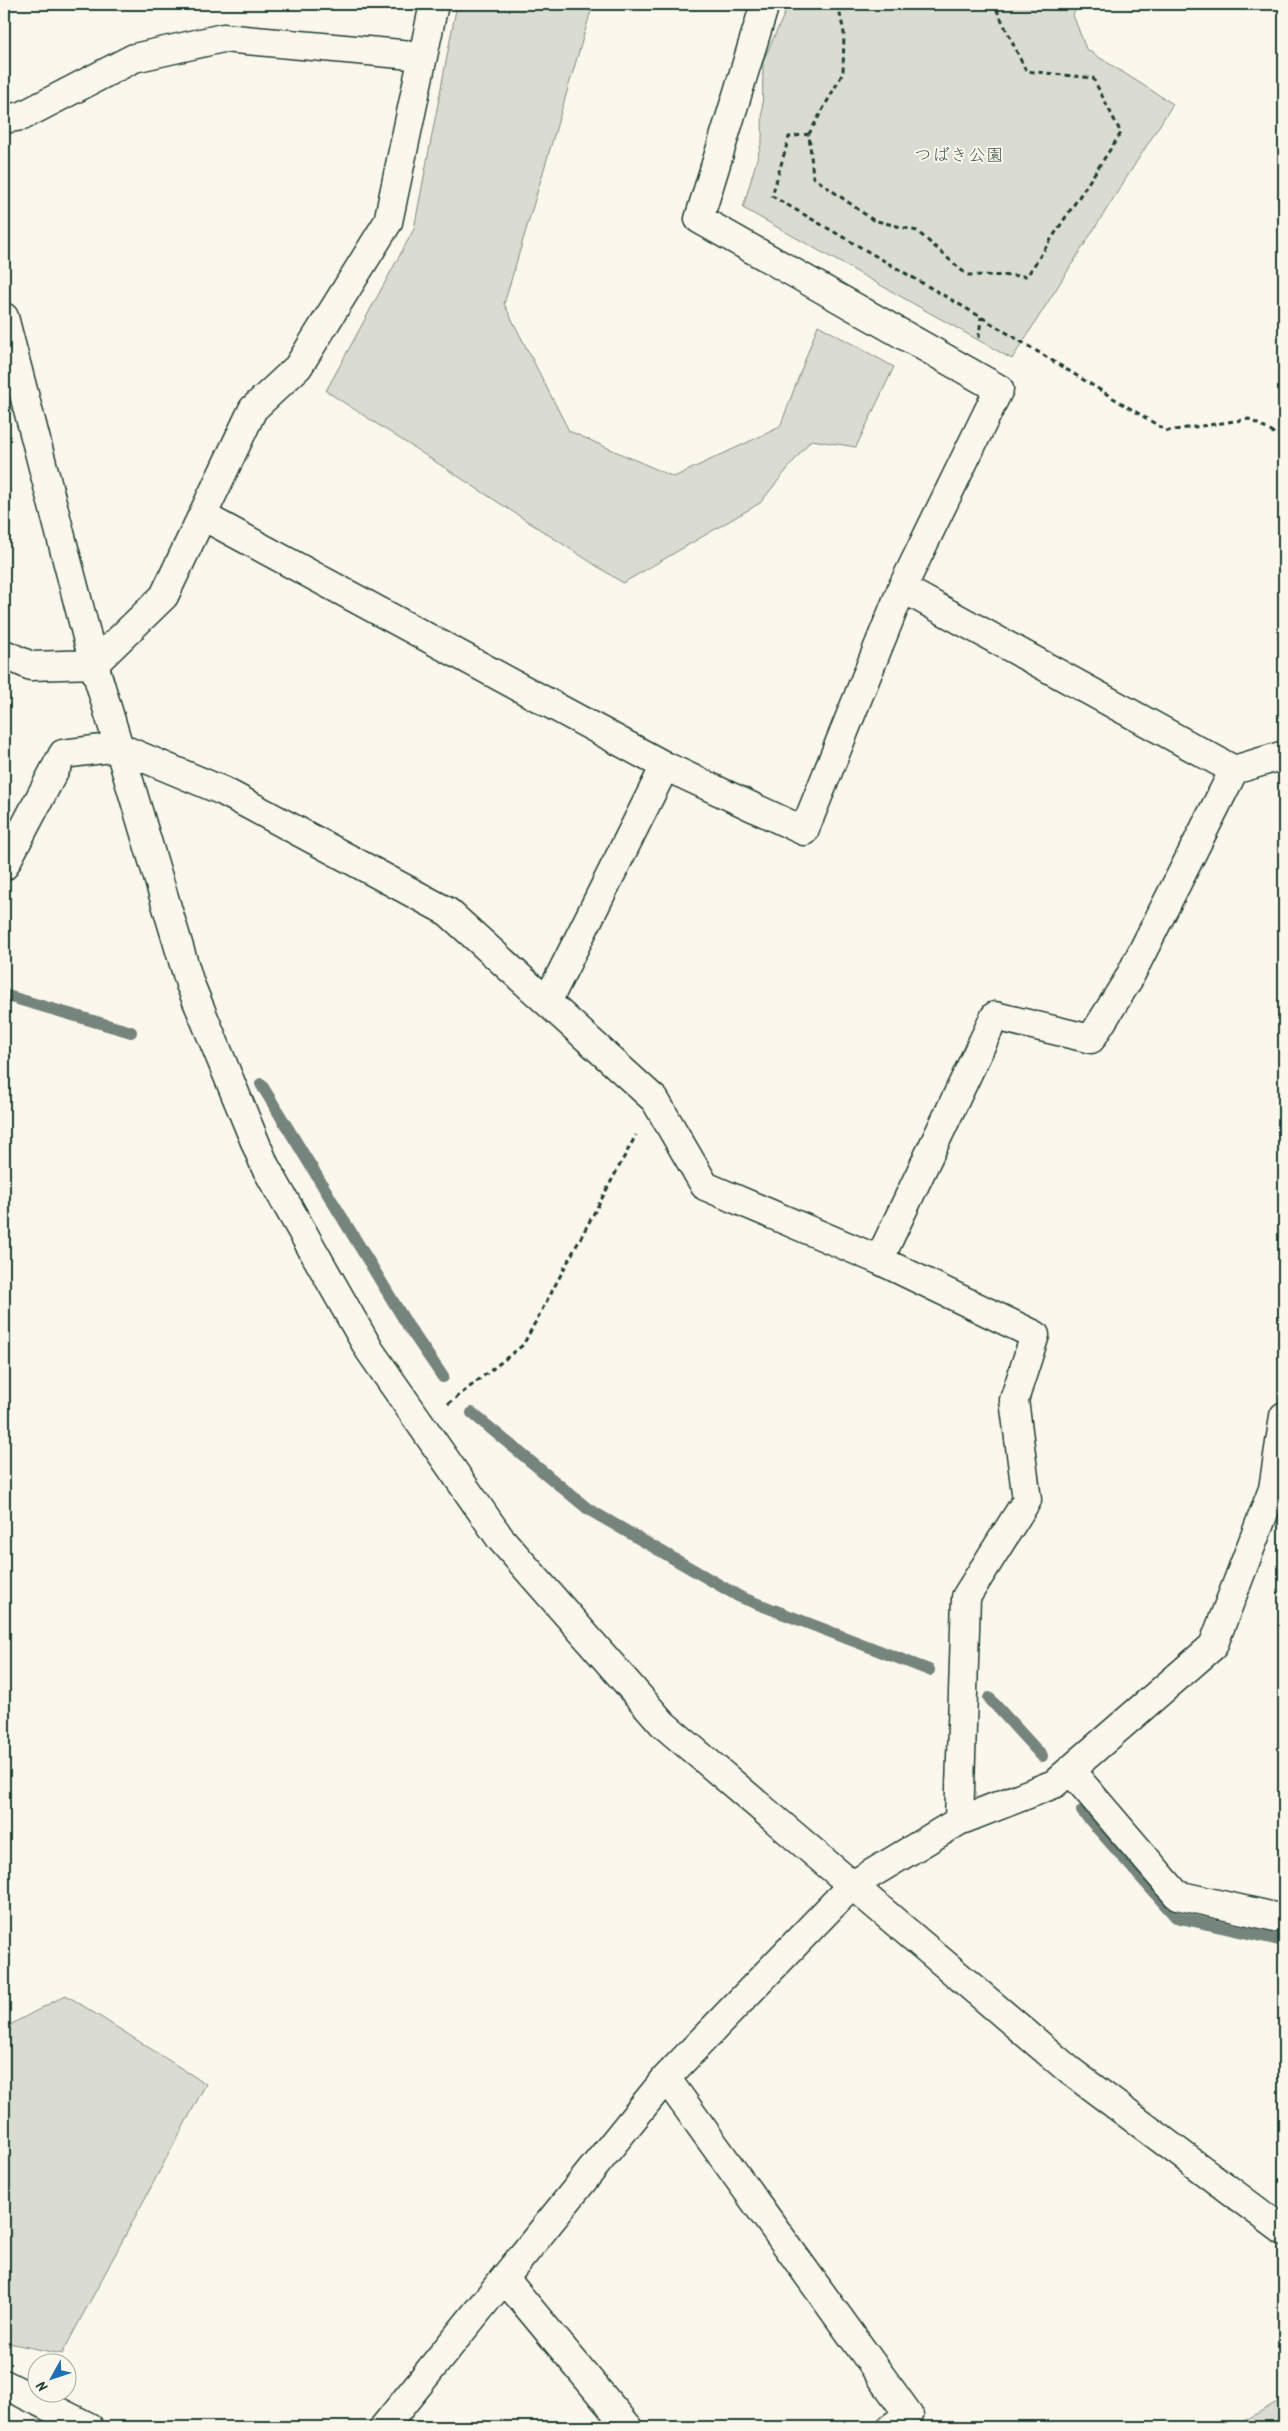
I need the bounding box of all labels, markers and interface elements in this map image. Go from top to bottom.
park label: つばき公園 [914,142,1004,171]
north arrow [28,2354,78,2404]
text: N [31,2375,54,2396]

